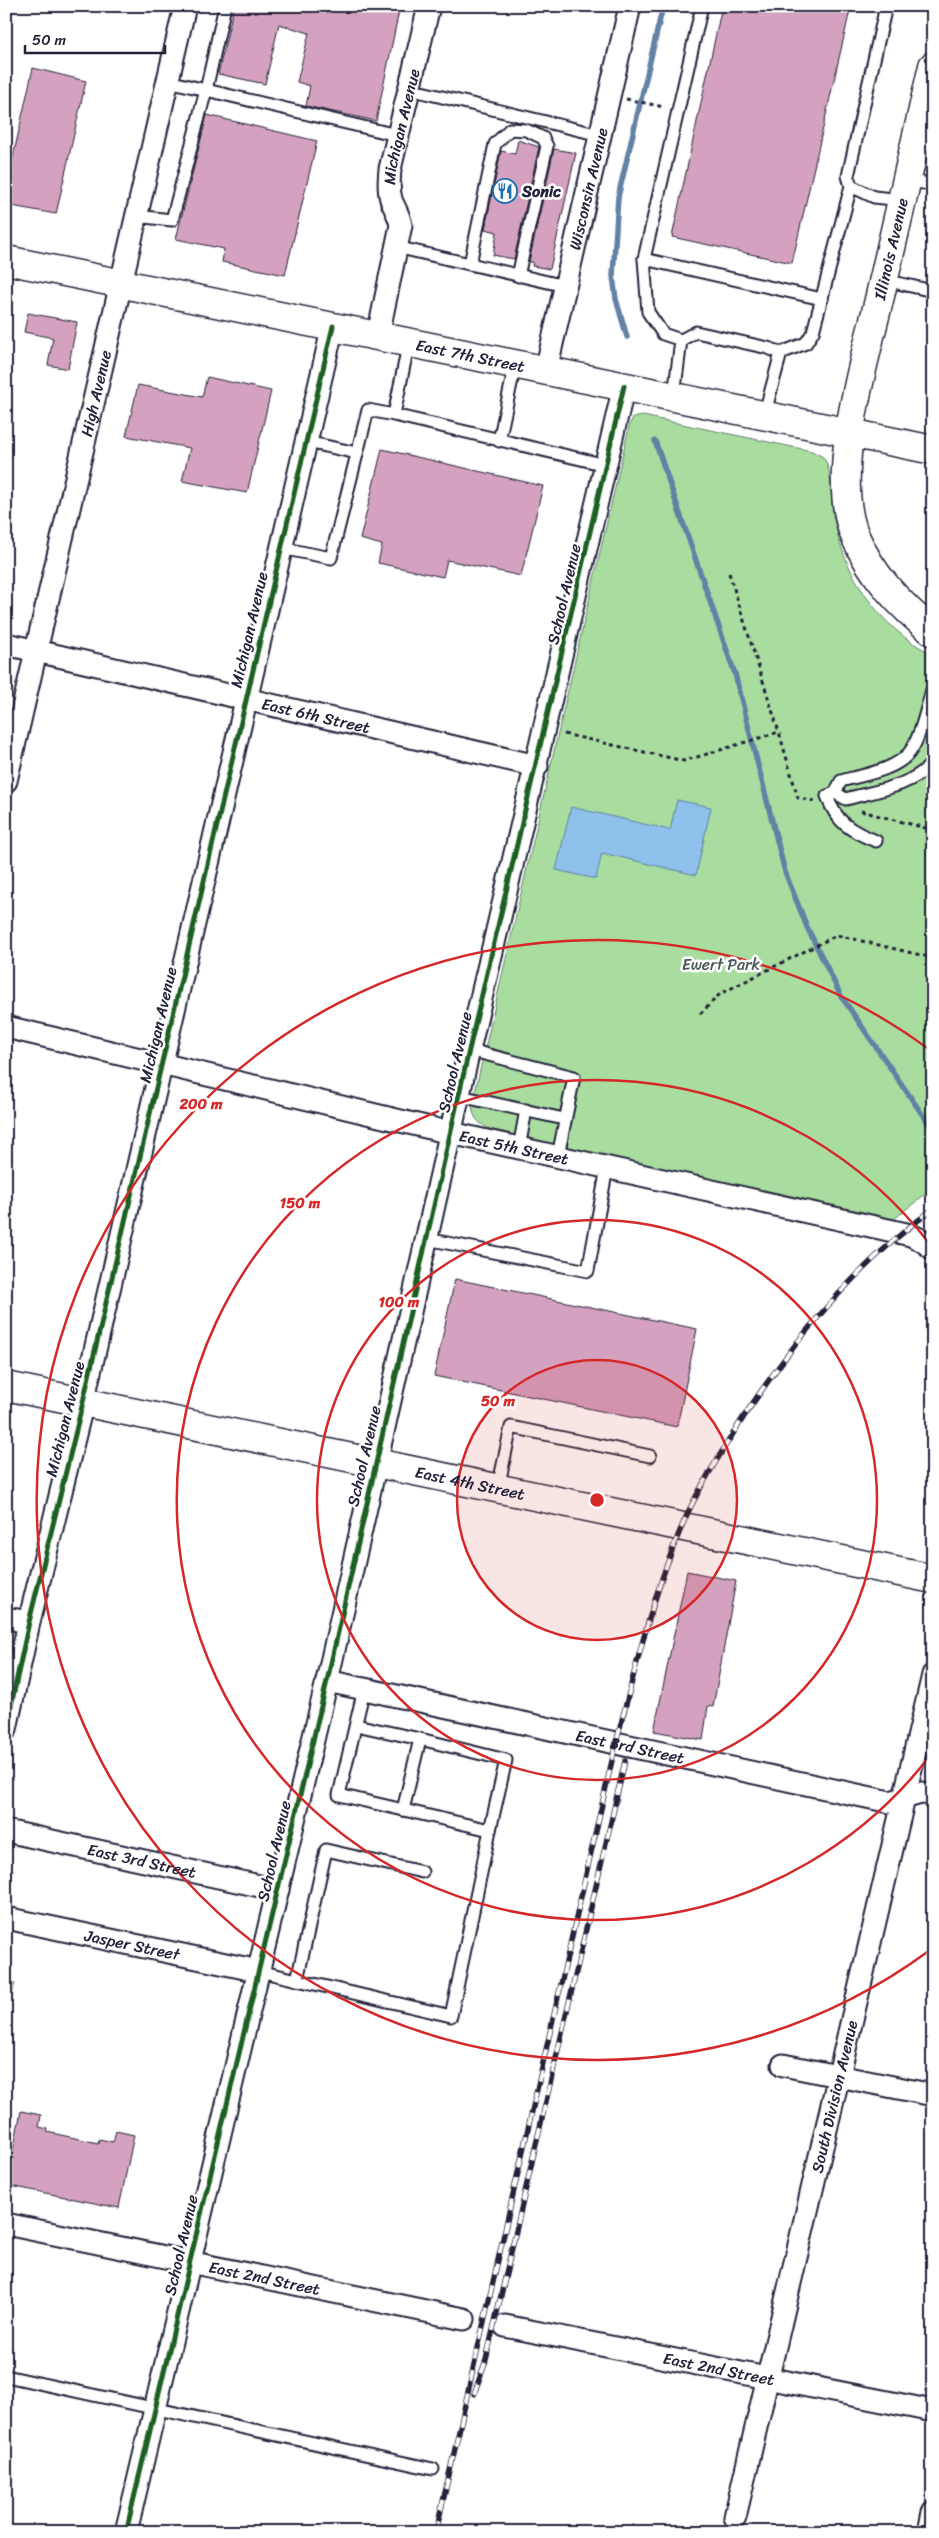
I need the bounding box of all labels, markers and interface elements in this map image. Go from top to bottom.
scale bar [25,22,165,54]
text: 50 m [32,27,67,53]
street label: Michigan Avenue [374,65,428,185]
street label: Wisconsin Avenue [560,124,616,253]
place label: Sonic [521,177,561,206]
restaurant icon: Sonic [492,178,518,204]
street label: Illinois Avenue [865,195,917,304]
street label: East 7th Street [413,330,527,380]
street label: High Avenue [72,347,120,439]
street label: School Avenue [538,541,590,647]
street label: Michigan Avenue [222,569,276,691]
street label: East 6th Street [259,689,373,742]
park label: Ewert Park [682,950,761,979]
street label: Michigan Avenue [131,964,185,1086]
street label: School Avenue [429,1009,481,1115]
text: 200 m [178,1091,223,1117]
street label: East 5th Street [457,1121,572,1173]
text: 150 m [280,1190,321,1216]
text: 100 m [379,1289,420,1315]
street label: Michigan Avenue [37,1358,93,1480]
text: 50 m [481,1388,516,1414]
street label: School Avenue [338,1403,390,1509]
street label: East 4th Street [412,1457,528,1508]
centre of rings [588,1491,606,1509]
street label: East 3rd Street [573,1720,687,1772]
street label: School Avenue [248,1798,300,1904]
street label: East 3rd Street [85,1835,199,1886]
street label: Jasper Street [81,1920,183,1969]
street label: South Division Avenue [802,2017,866,2176]
street label: School Avenue [155,2192,207,2298]
street label: East 2nd Street [206,2252,323,2303]
street label: East 2nd Street [661,2343,777,2394]

